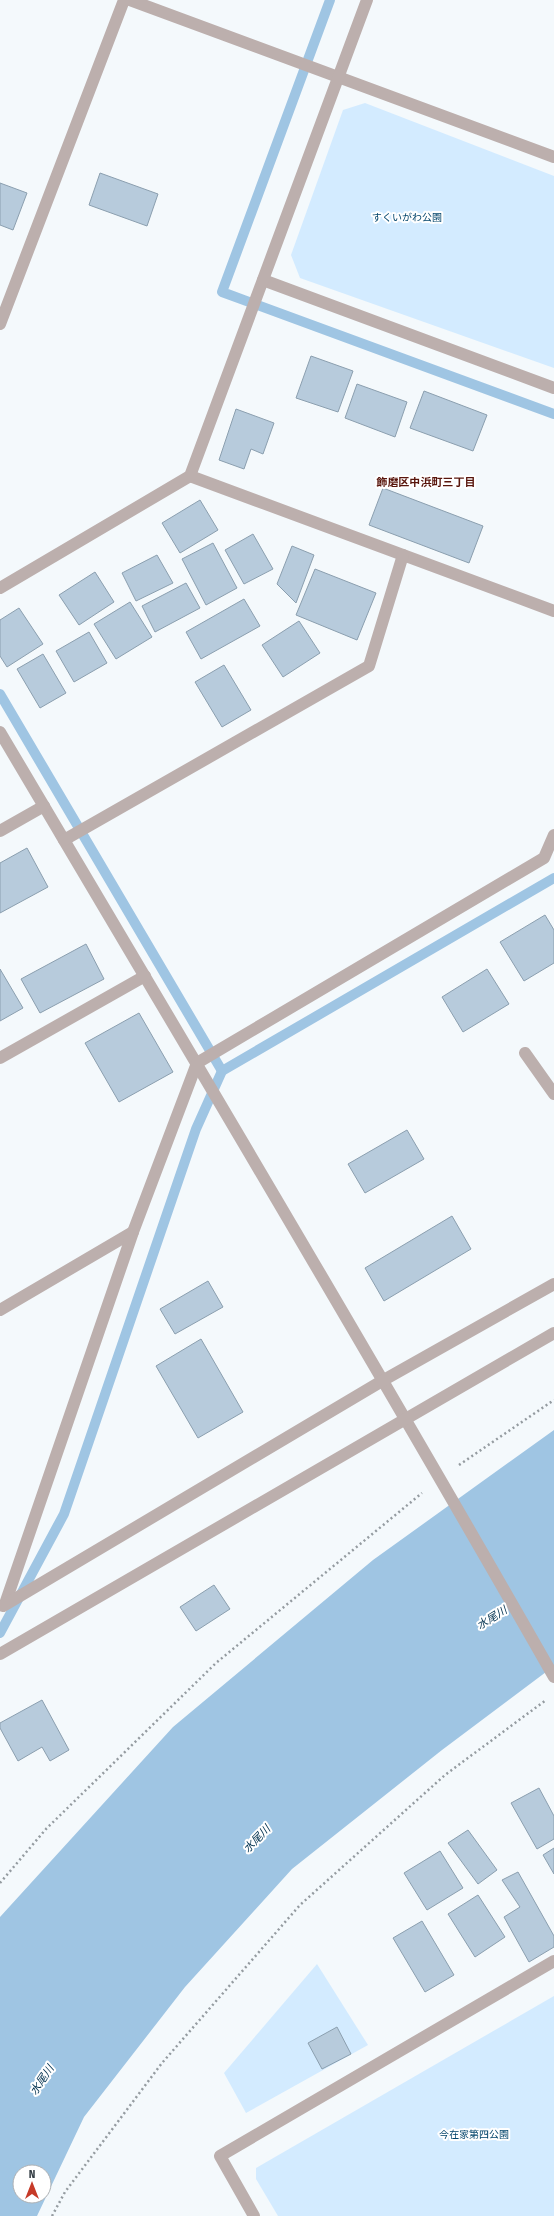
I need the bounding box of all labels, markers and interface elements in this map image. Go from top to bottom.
park label: すくいがわ公園 [372,212,442,224]
district label: 飾磨区中浜町三丁目 [376,476,476,489]
water label: 水尾川 [475,1603,510,1632]
water label: 水尾川 [241,1822,274,1855]
water label: 水尾川 [27,2062,57,2097]
park label: 今在家第四公園 [439,2129,509,2141]
north arrow [12,2164,52,2204]
text: N [29,2168,35,2181]

